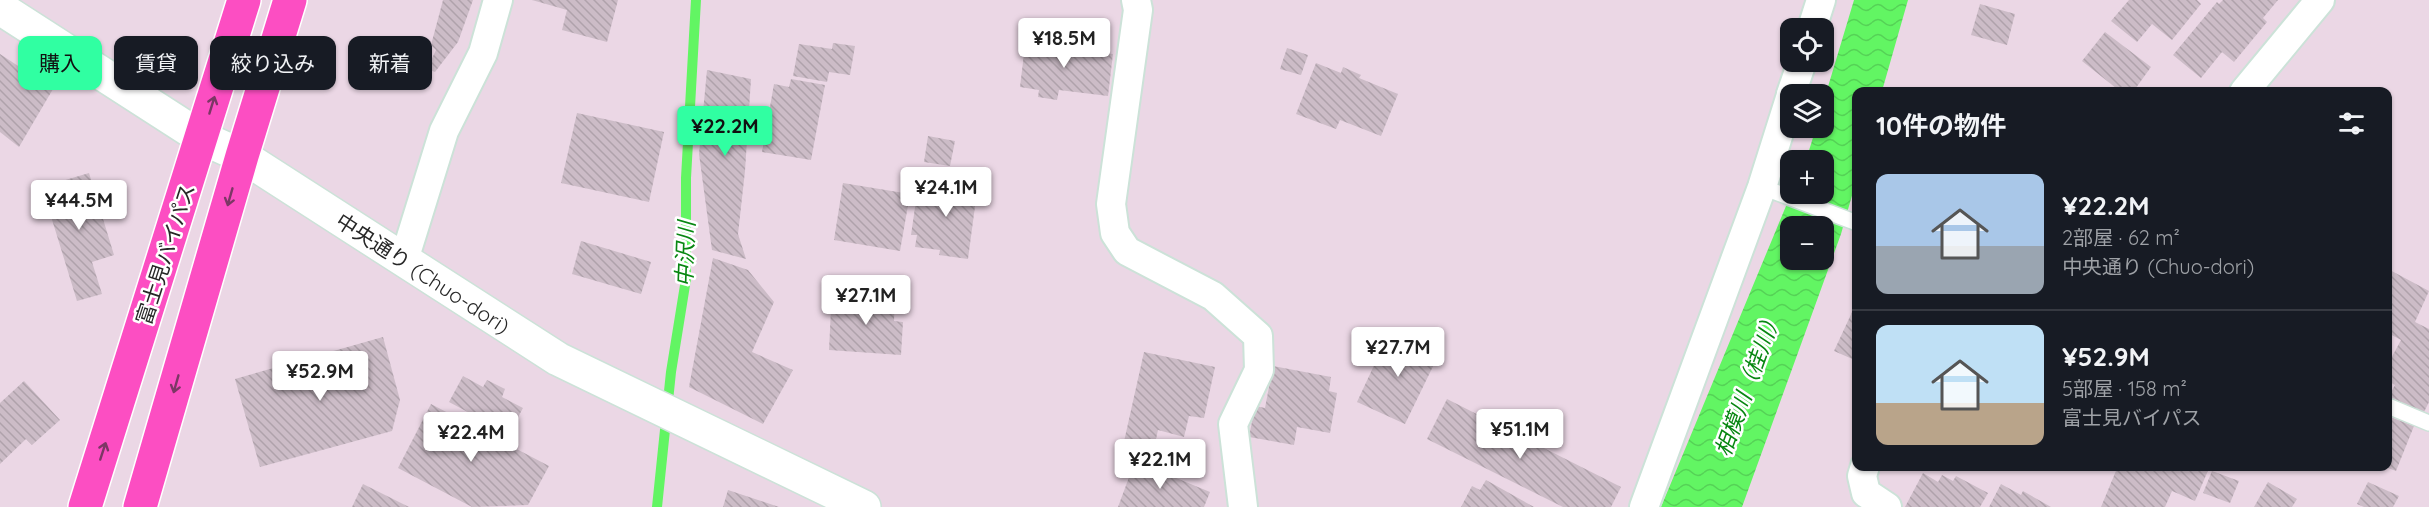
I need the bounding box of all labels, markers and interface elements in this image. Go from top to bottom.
pin: ¥18.5M [1015,18,1113,69]
map controls [1780,18,1834,270]
button: locate [1780,18,1834,72]
text: ¥18.5M [1032,25,1096,50]
chip: 購入 [18,36,102,90]
chip: 賃貸 [114,36,198,90]
chip: 絞り込み [210,36,336,90]
chip: 新着 [348,36,432,90]
button: layers [1780,84,1834,138]
one-way arrow [207,96,218,115]
pin: ¥22.2M [676,106,774,157]
icon: filters [2335,107,2368,140]
text: 10件の物件 [1876,109,2006,142]
text: ¥22.2M [691,113,759,138]
button: + [1780,150,1834,204]
pin: ¥24.1M [897,167,995,218]
text: ¥24.1M [914,174,978,199]
pin: ¥44.5M [30,180,128,231]
street label: 富士見バイパス [130,180,200,328]
text: ¥44.5M [45,187,113,212]
one-way arrow [224,187,235,206]
text: ¥22.2M [2062,189,2150,222]
icon: home [1924,198,1996,270]
street label: 中央通り (Chuo-dori) [331,207,515,339]
button: − [1780,216,1834,270]
water label: 中沢川 [670,219,700,287]
text: 2部屋 · 62 m² [2062,225,2180,250]
text: 中央通り (Chuo-dori) [2062,254,2254,279]
pin: ¥27.1M [817,275,915,326]
text: ¥27.1M [835,282,897,307]
water label: 相模川（桂川） [1709,306,1787,460]
pin: ¥27.7M [1349,327,1447,378]
text: ¥27.7M [1365,334,1431,359]
text: ¥52.9M [2062,340,2150,373]
icon: home [1924,349,1996,421]
pin: ¥52.9M [271,351,369,402]
text: ¥52.9M [286,358,354,383]
one-way arrow [170,374,181,393]
text: 5部屋 · 158 m² [2062,376,2187,401]
text: 富士見バイパス [2062,405,2202,430]
pin: ¥51.1M [1471,409,1569,460]
pin: ¥22.4M [422,412,520,463]
text: ¥51.1M [1490,416,1550,441]
text: ¥22.4M [437,419,505,444]
pin: ¥22.1M [1111,439,1209,490]
one-way arrow [98,442,109,461]
text: ¥22.1M [1129,446,1191,471]

